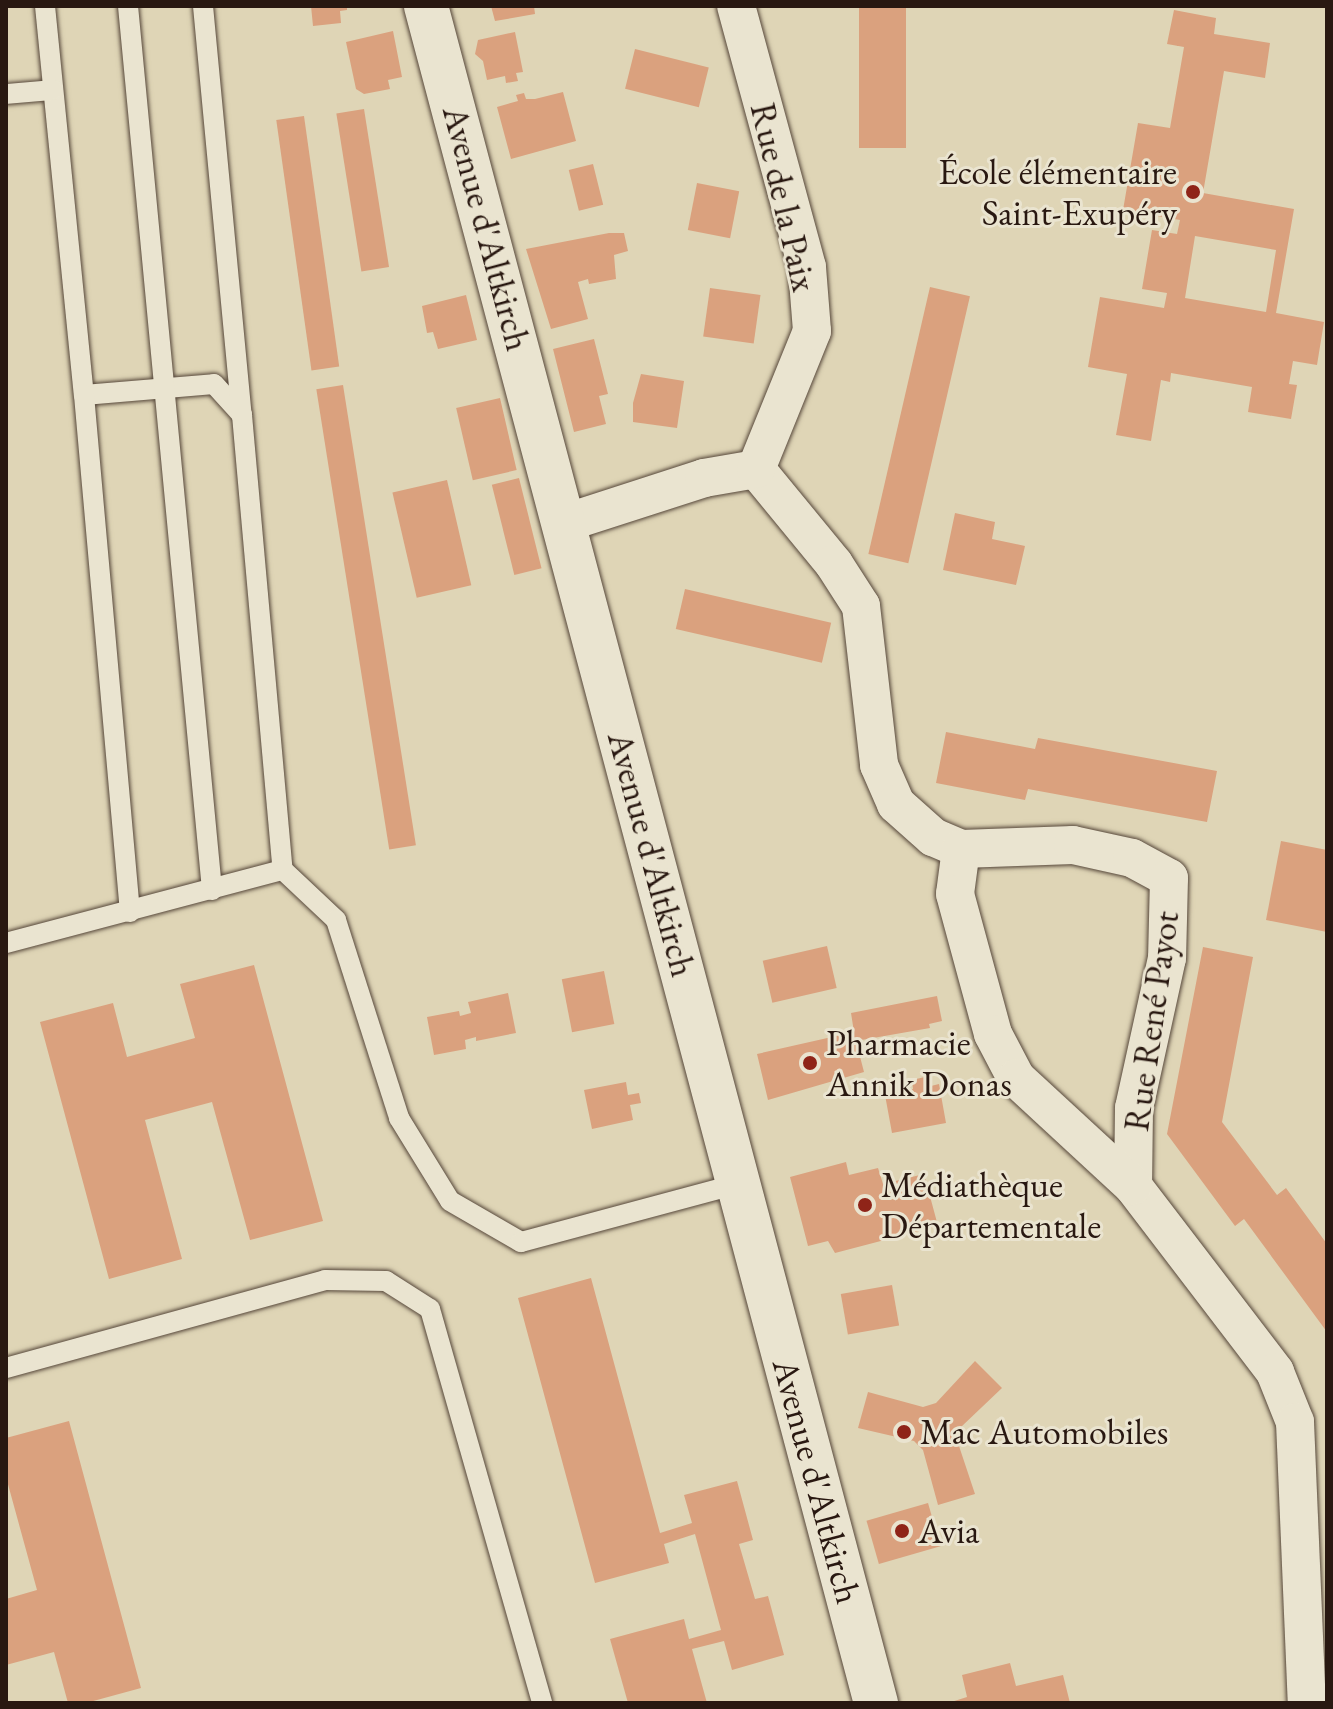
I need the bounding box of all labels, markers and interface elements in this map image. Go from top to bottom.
street label: Rue de la Paix [741,98,827,296]
street label: Avenue d'Altkirch [434,101,540,355]
place label: École élémentaire Saint-Exupéry [938,149,1177,234]
marker: École élémentaire Saint-Exupéry [1184,183,1202,201]
street label: Avenue d'Altkirch [599,727,705,981]
street label: Rue René Payot [1114,908,1188,1134]
place label: Pharmacie Annik Donas [826,1020,1012,1105]
marker: Pharmacie Annik Donas [801,1054,819,1072]
place label: Médiathèque Départementale [881,1162,1101,1247]
marker: Médiathèque Départementale [856,1196,874,1214]
street label: Avenue d'Altkirch [764,1354,870,1608]
place label: Mac Automobiles [920,1410,1168,1454]
marker: Mac Automobiles [895,1423,913,1441]
place label: Avia [918,1509,979,1553]
marker: Avia [893,1522,911,1540]

